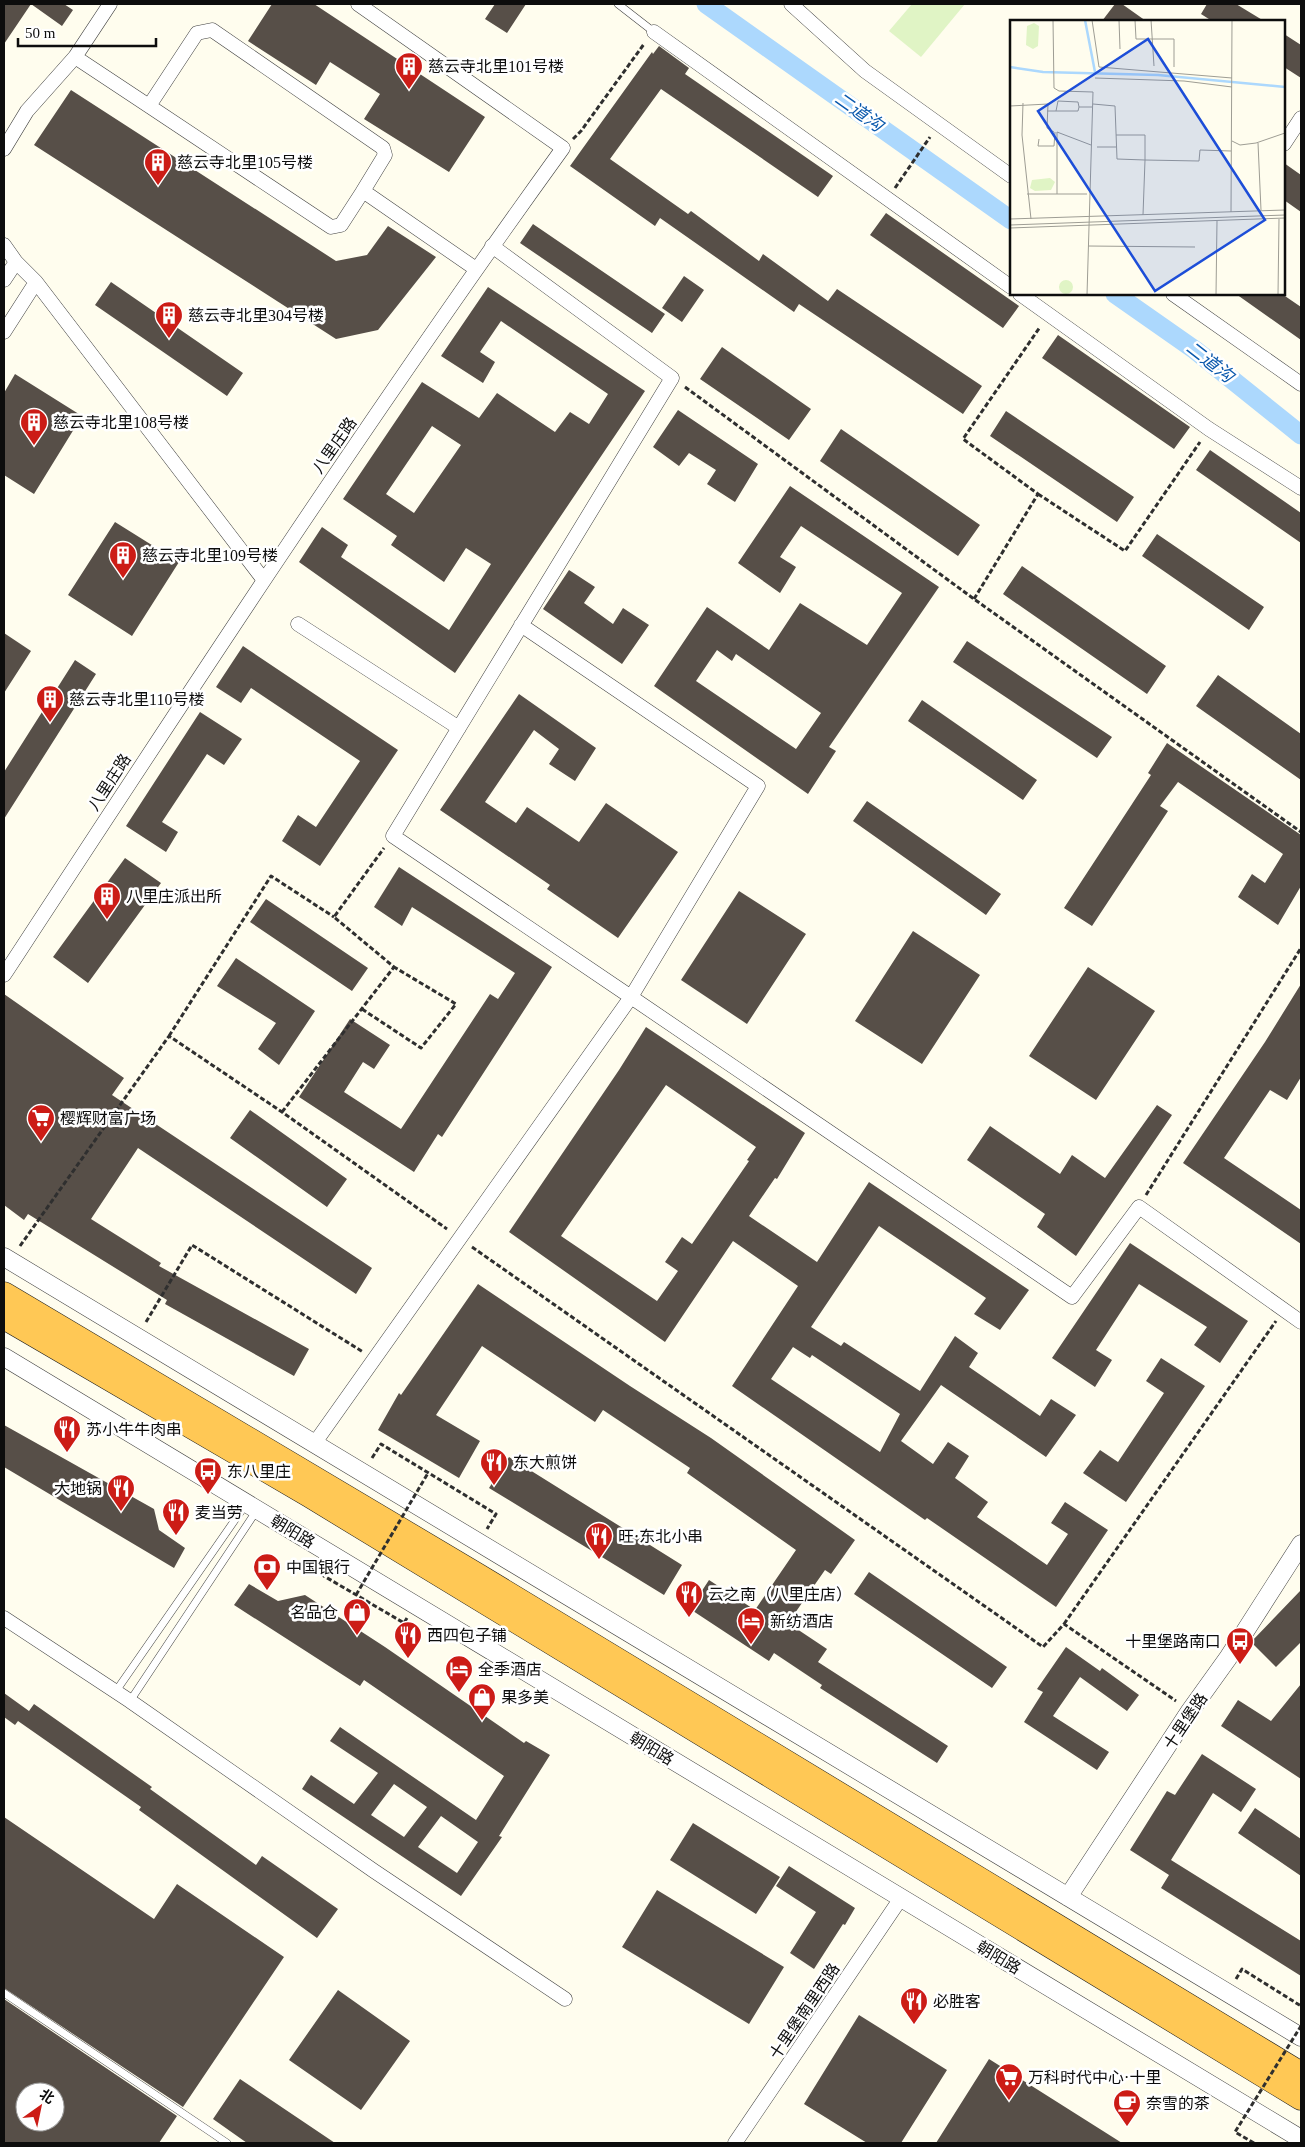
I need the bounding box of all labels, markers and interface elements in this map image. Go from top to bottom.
scale bar [18,15,155,47]
inset map [1010,20,1285,295]
text: 50 m [25,25,56,41]
building icon: 慈云寺北里101号楼 [394,51,424,90]
place label: 慈云寺北里101号楼 [428,58,564,75]
water label: 二道沟 [831,88,888,137]
building icon: 慈云寺北里105号楼 [143,147,173,186]
place label: 慈云寺北里105号楼 [177,154,313,171]
building icon: 慈云寺北里304号楼 [154,300,184,339]
place label: 慈云寺北里304号楼 [188,307,324,324]
water label: 二道沟 [1183,337,1239,388]
building icon: 慈云寺北里108号楼 [19,407,49,446]
place label: 慈云寺北里108号楼 [53,414,189,431]
street label: 八里庄路 [309,414,360,476]
building icon: 慈云寺北里109号楼 [108,540,138,579]
place label: 慈云寺北里109号楼 [142,547,278,564]
building icon: 慈云寺北里110号楼 [35,684,65,723]
place label: 慈云寺北里110号楼 [69,691,204,708]
street label: 八里庄路 [85,751,134,814]
building icon: 八里庄派出所 [92,881,122,920]
place label: 八里庄派出所 [126,888,222,905]
supermarket icon: 樱辉财富广场 [26,1103,56,1142]
place label: 樱辉财富广场 [60,1110,156,1127]
restaurant icon: 苏小牛牛肉串 [52,1414,82,1453]
place label: 苏小牛牛肉串 [86,1421,182,1438]
restaurant icon: 东大煎饼 [479,1447,509,1486]
place label: 东大煎饼 [513,1454,577,1471]
bus stop icon: 东八里庄 [193,1456,223,1495]
place label: 东八里庄 [227,1463,291,1480]
restaurant icon: 大地锅 [106,1473,136,1512]
place label: 大地锅 [54,1480,102,1497]
restaurant icon: 麦当劳 [161,1497,191,1536]
place label: 麦当劳 [195,1504,243,1521]
street label: 朝阳路 [268,1512,318,1551]
restaurant icon: 旺·东北小串 [584,1521,614,1560]
place label: 旺·东北小串 [618,1528,703,1545]
bank icon: 中国银行 [252,1552,282,1591]
place label: 中国银行 [286,1559,350,1576]
restaurant icon: 云之南（八里庄店） [674,1579,704,1618]
place label: 云之南（八里庄店） [708,1586,852,1603]
shop icon: 名品仓 [342,1597,372,1636]
place label: 名品仓 [290,1604,338,1621]
hotel icon: 新纺酒店 [736,1606,766,1645]
place label: 新纺酒店 [770,1613,834,1630]
restaurant icon: 西四包子铺 [393,1620,423,1659]
bus stop icon: 十里堡路南口 [1225,1626,1255,1665]
place label: 西四包子铺 [427,1627,507,1644]
place label: 十里堡路南口 [1125,1633,1221,1650]
hotel icon: 全季酒店 [444,1654,474,1693]
place label: 全季酒店 [478,1661,542,1678]
shop icon: 果多美 [467,1682,497,1721]
place label: 果多美 [501,1689,549,1706]
street label: 十里堡路 [1160,1690,1210,1753]
street label: 朝阳路 [627,1729,677,1768]
street label: 朝阳路 [974,1938,1024,1977]
street label: 十里堡南里西路 [766,1960,843,2062]
restaurant icon: 必胜客 [899,1986,929,2025]
place label: 必胜客 [933,1993,981,2010]
supermarket icon: 万科时代中心·十里 [994,2062,1024,2101]
place label: 万科时代中心·十里 [1028,2069,1161,2086]
north arrow [15,2082,65,2132]
text: 北 [37,2086,57,2107]
cafe icon: 奈雪的茶 [1112,2088,1142,2127]
place label: 奈雪的茶 [1146,2095,1210,2112]

